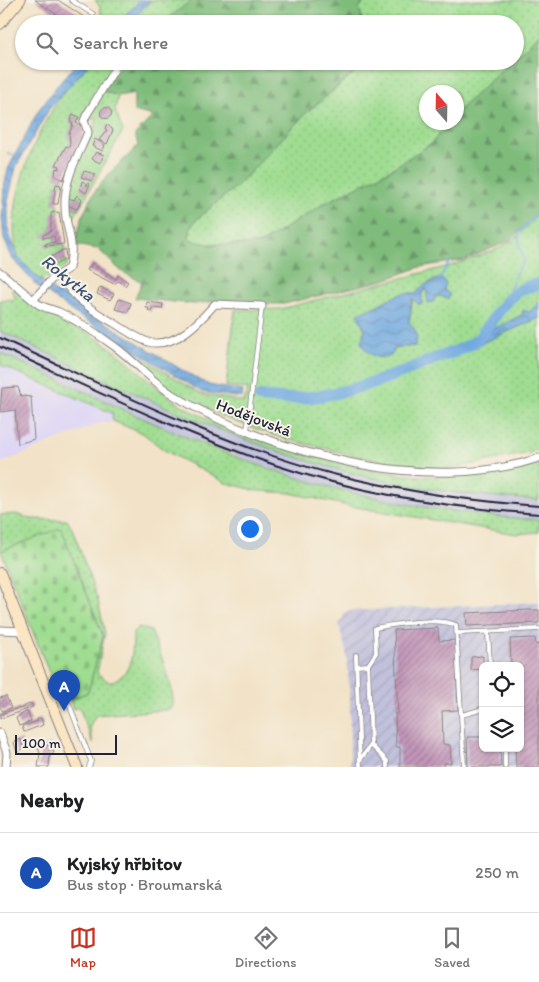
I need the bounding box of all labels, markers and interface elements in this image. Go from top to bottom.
search box [15,15,524,70]
icon: search [33,29,61,57]
text: Search here [73,31,168,54]
north arrow [419,85,464,130]
water label: Rokytka [37,250,100,307]
street label: Hodějovská [214,394,295,441]
your location [237,516,263,542]
map controls [479,662,524,752]
button: locate [479,662,524,707]
pin: A [48,670,80,711]
button: layers [479,707,524,752]
scale bar [15,732,118,755]
text: 100 m [22,735,61,752]
text: Nearby [20,787,84,812]
text: Kyjský hřbitov [67,852,182,875]
text: A [31,863,41,882]
text: 250 m [475,863,519,882]
text: Bus stop · Broumarská [67,875,222,894]
tab: Map [69,924,97,971]
tab: Directions [235,924,296,971]
tab: Saved [434,924,470,971]

